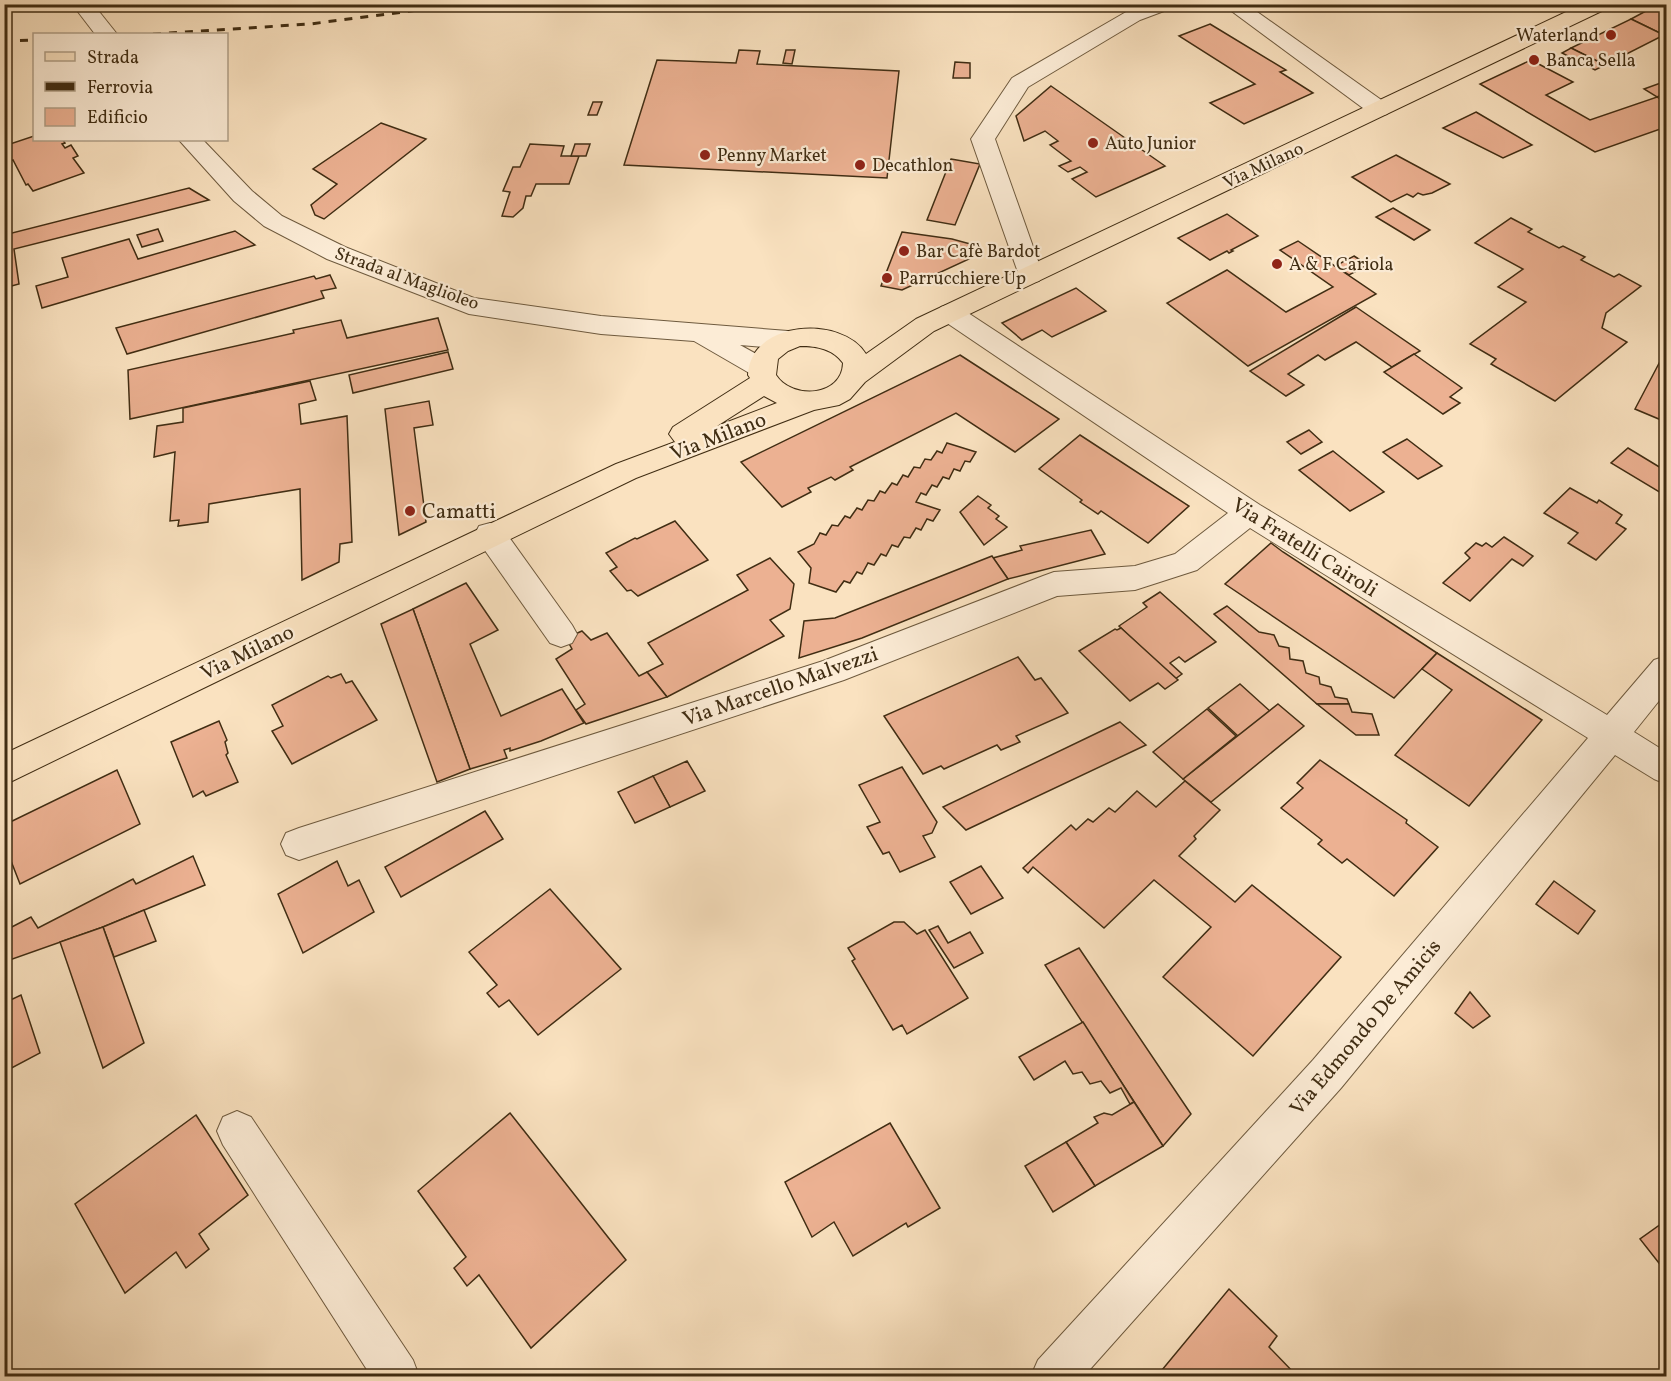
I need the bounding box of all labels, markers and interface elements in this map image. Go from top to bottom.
place label: Waterland [1516,24,1599,49]
marker: Waterland [1604,28,1618,42]
legend [33,33,228,141]
text: Strada [87,46,139,71]
place label: Banca Sella [1546,49,1636,74]
marker: Banca Sella [1527,53,1541,67]
text: Ferrovia [87,76,153,101]
text: Edificio [87,106,148,131]
place label: Auto Junior [1105,132,1197,157]
marker: Auto Junior [1086,136,1100,150]
street label: Via Milano [1219,137,1308,196]
place label: Penny Market [717,144,827,169]
marker: Penny Market [698,148,712,162]
place label: Decathlon [872,154,953,179]
marker: Decathlon [853,158,867,172]
place label: Bar Cafè Bardot [916,240,1040,265]
street label: Strada al Maglioleo [331,242,482,317]
marker: Bar Cafè Bardot [897,244,911,258]
place label: A & F Cariola [1289,253,1393,278]
marker: A & F Cariola [1270,257,1284,271]
place label: Parrucchiere Up [899,267,1026,292]
marker: Parrucchiere Up [880,271,894,285]
street label: Via Milano [666,406,771,469]
street label: Via Fratelli Cairoli [1226,492,1383,605]
place label: Camatti [422,498,496,527]
marker: Camatti [403,504,417,518]
street label: Via Milano [196,618,299,688]
street label: Via Marcello Malvezzi [679,640,882,734]
street label: Via Edmondo De Amicis [1284,934,1449,1122]

